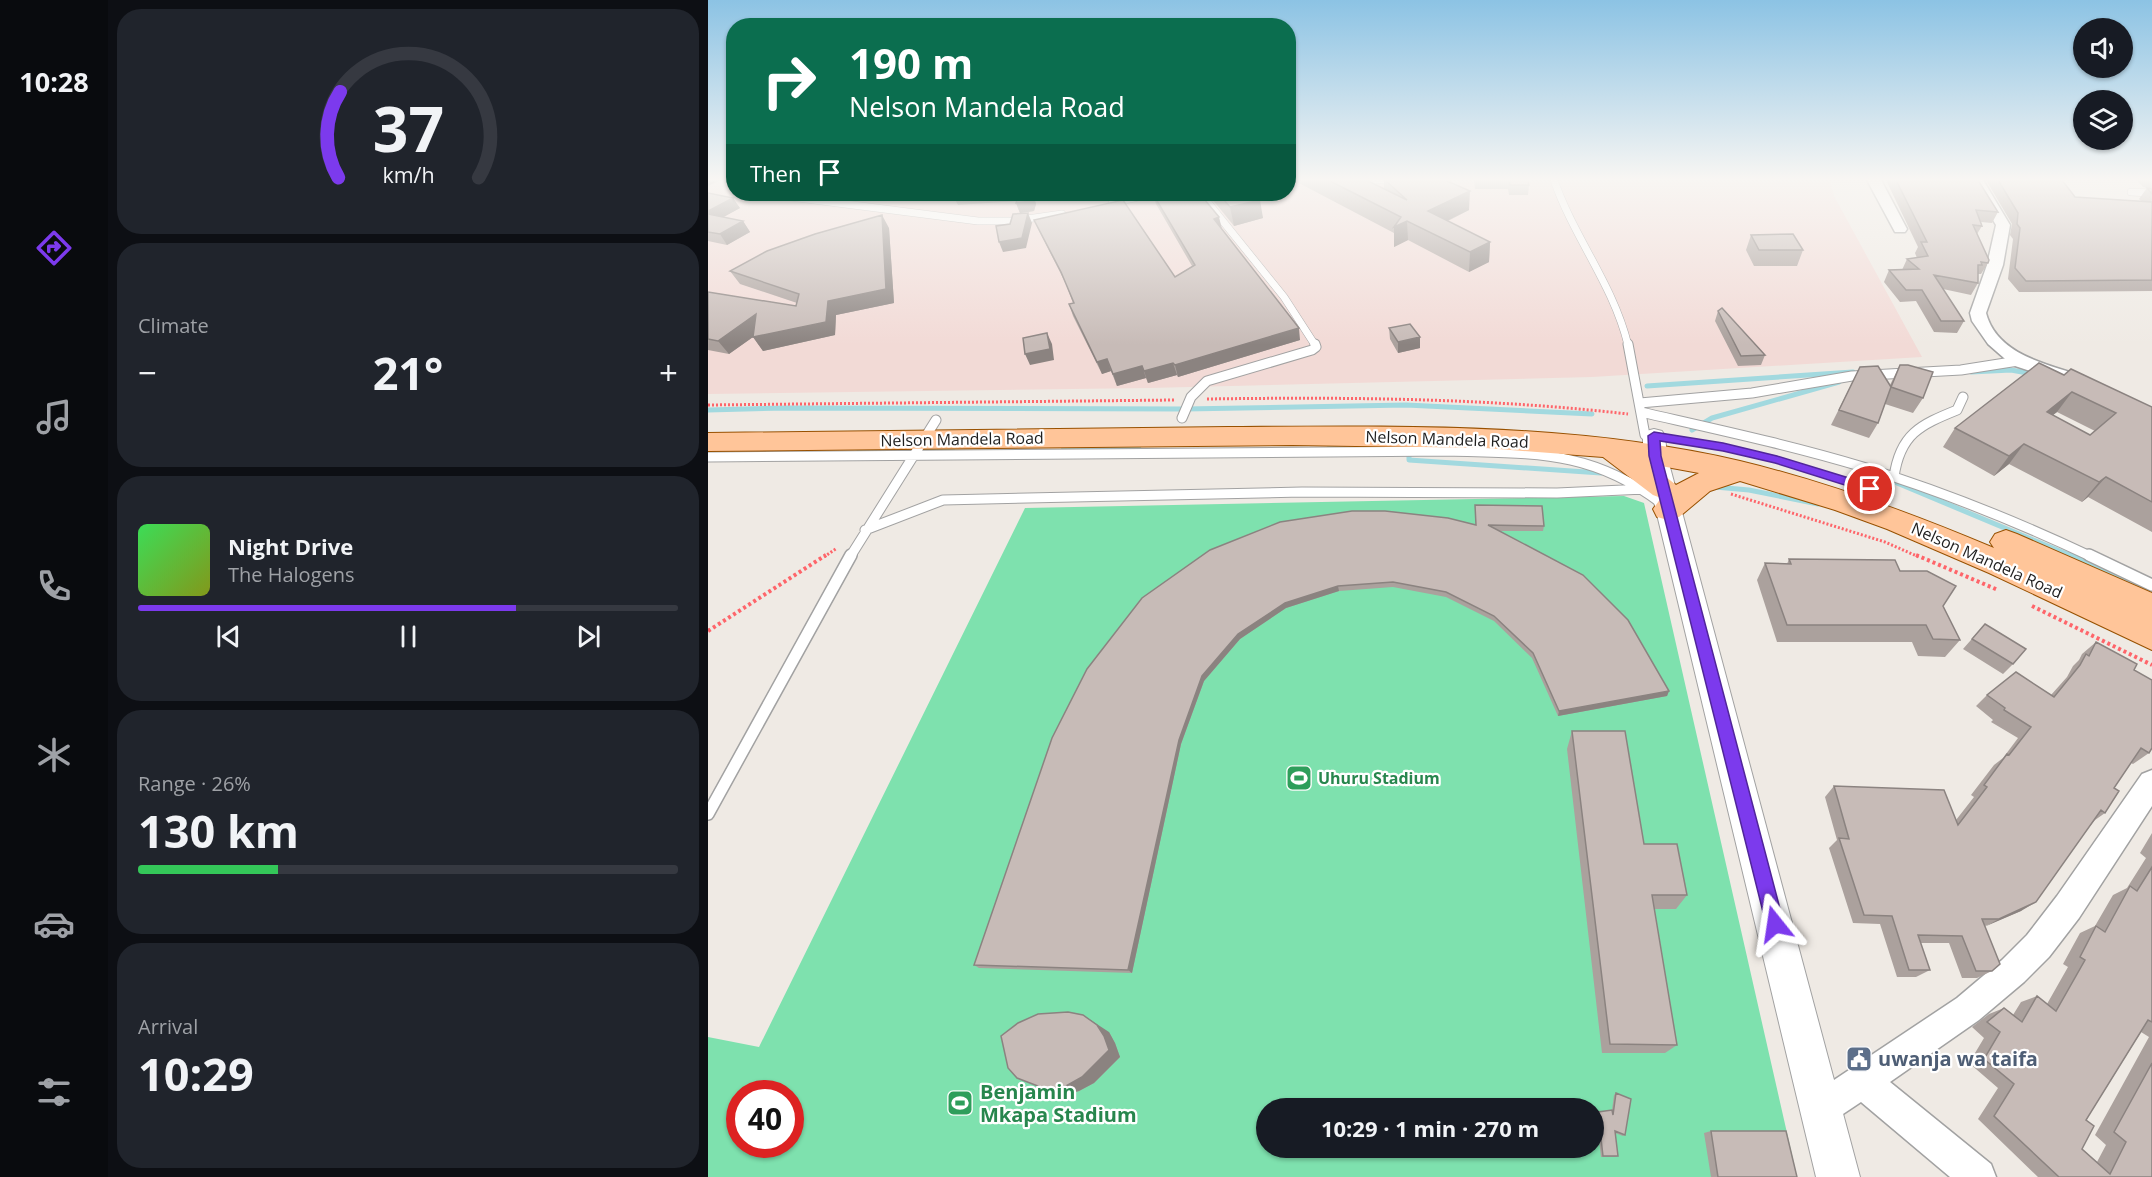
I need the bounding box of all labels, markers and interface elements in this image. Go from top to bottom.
map controls [2073,18,2133,150]
button: sound [2073,18,2133,78]
text: 190 m [849,34,973,91]
icon: right [750,42,828,120]
text: 10:28 [19,63,89,100]
text: 37 [372,85,444,170]
text: Nelson Mandela Road [849,88,1125,125]
button: layers [2073,90,2133,150]
icon: arrive [813,156,846,189]
text: Then [750,158,801,188]
text: km/h [382,161,434,190]
icon: directions [33,227,75,269]
text: Climate [138,312,209,339]
text: 21° [373,342,443,403]
text: − [138,350,157,395]
text: + [659,350,678,395]
icon: music [33,396,75,438]
street label: Nelson Mandela Road [1365,425,1529,453]
street label: Nelson Mandela Road [880,427,1044,451]
pin [1844,463,1895,514]
icon: arrive [1853,472,1886,505]
street label: Nelson Mandela Road [1908,517,2066,603]
text: Night Drive [228,531,353,561]
text: The Halogens [228,561,355,588]
icon: phone [33,565,75,607]
icon: previous [212,620,245,653]
icon: pause [392,620,425,653]
icon: next [572,620,605,653]
icon: climate [33,734,75,776]
sports icon: Uhuru Stadium [1284,763,1314,793]
place label: Uhuru Stadium [1318,767,1440,789]
text: Range · 26% [138,770,251,797]
text: 130 km [138,800,299,861]
position arrow [1743,892,1807,956]
icon: car [33,903,75,945]
text: Arrival [138,1013,198,1040]
text: 10:29 [138,1043,254,1104]
public building icon: uwanja wa taifa [1844,1044,1874,1074]
place label: uwanja wa taifa [1878,1045,2038,1072]
icon: filters [33,1071,75,1113]
place label: Benjamin Mkapa Stadium [980,1078,1137,1128]
speed limit sign: 40 [726,1080,804,1158]
sports icon: Benjamin Mkapa Stadium [945,1088,975,1118]
text: 10:29 · 1 min · 270 m [1321,1113,1539,1143]

